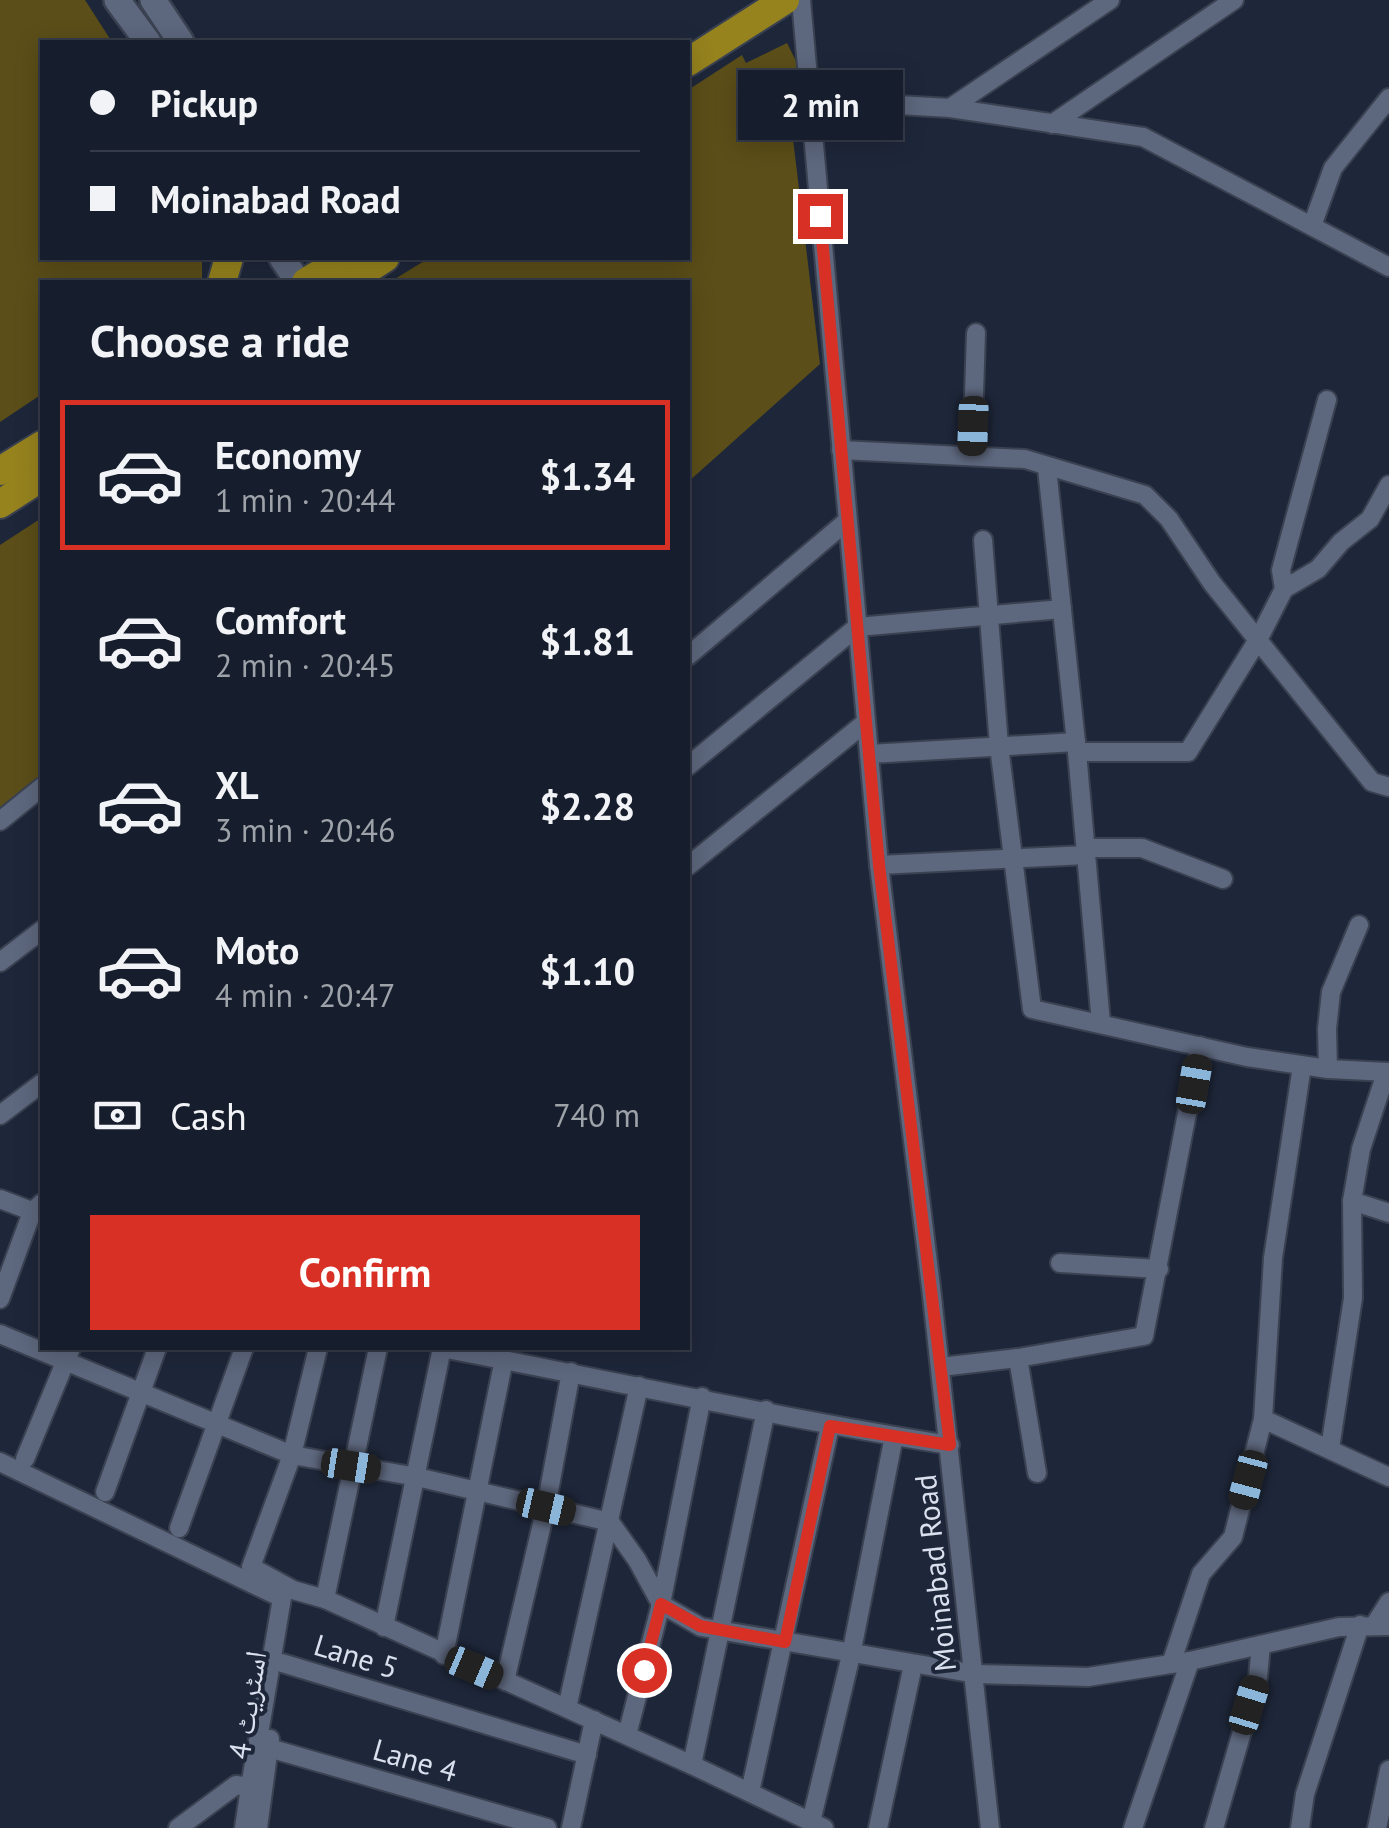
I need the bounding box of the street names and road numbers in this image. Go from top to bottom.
street label: Moinabad Road [905,1473,964,1674]
street label: Lane 5 [310,1624,403,1687]
street label: اسٹریٹ 4 [219,1648,274,1762]
street label: Lane 4 [369,1729,462,1790]

